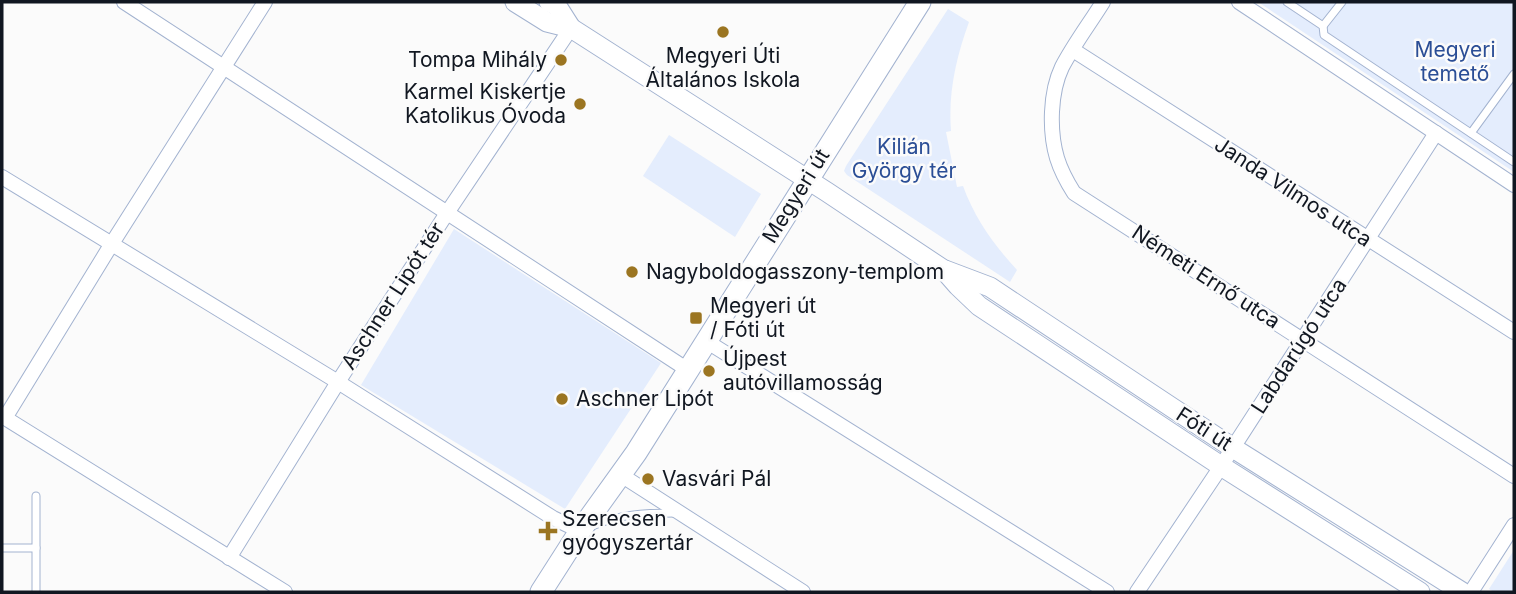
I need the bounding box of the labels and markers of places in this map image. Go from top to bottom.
marker: Megyeri Úti Általános Iskola [715,24,731,40]
place label: Megyeri Úti Általános Iskola [646,42,800,92]
place label: Tompa Mihály [408,47,547,72]
marker: Tompa Mihály [553,52,569,68]
place label: Karmel Kiskertje Katolikus Óvoda [404,79,566,128]
marker: Karmel Kiskertje Katolikus Óvoda [572,96,588,112]
place label: Nagyboldogasszony-templom [646,259,944,284]
marker: Nagyboldogasszony-templom [624,264,640,280]
place label: Megyeri út / Fóti út [710,293,816,342]
marker: Megyeri út / Fóti út [688,310,704,326]
place label: Újpest autóvillamosság [723,345,883,395]
marker: Újpest autóvillamosság [701,363,717,379]
place label: Aschner Lipót [576,386,714,411]
marker: Aschner Lipót [554,391,570,407]
place label: Vasvári Pál [662,466,771,491]
marker: Vasvári Pál [640,471,656,487]
place label: Szerecsen gyógyszertár [562,506,693,555]
marker: Szerecsen gyógyszertár [540,523,556,539]

